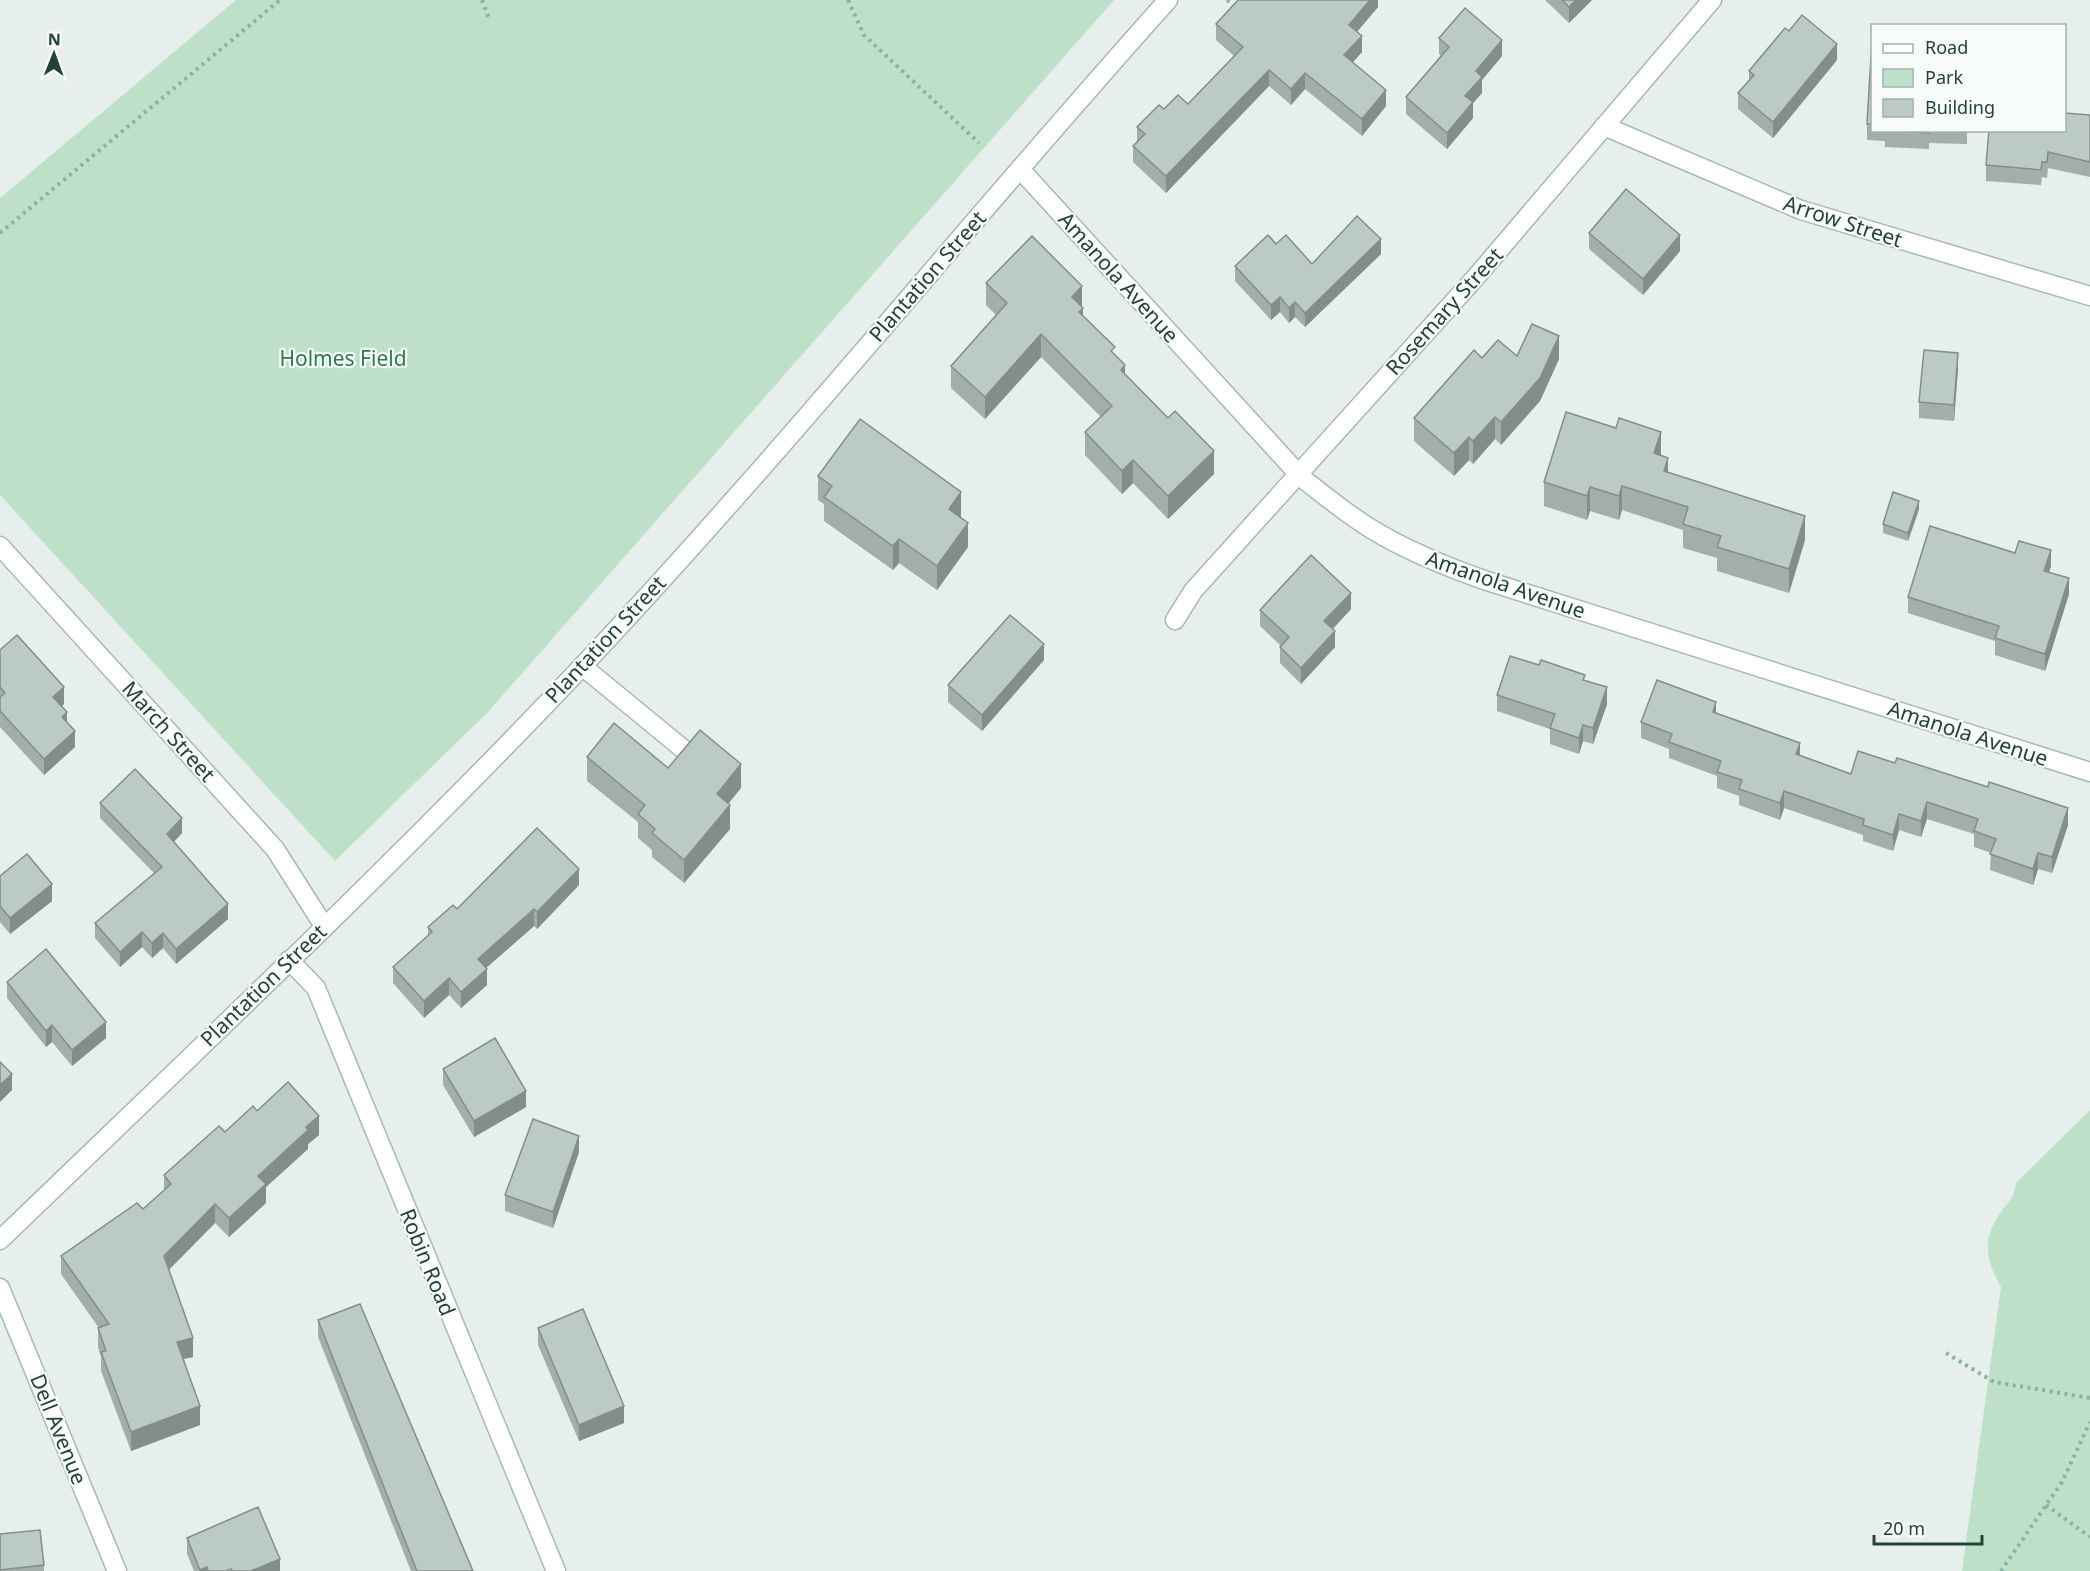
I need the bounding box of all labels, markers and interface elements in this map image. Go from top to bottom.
north arrow [24,24,84,84]
legend [1871,24,2066,132]
text: N [48,28,61,50]
text: Road [1925,35,1968,59]
text: Park [1925,65,1963,89]
text: Building [1925,95,1995,119]
street label: Arrow Street [1780,189,1906,253]
street label: Plantation Street [862,204,992,347]
street label: Amanola Avenue [1053,206,1185,348]
street label: Rosemary Street [1379,241,1509,381]
park label: Holmes Field [279,344,407,372]
street label: Amanola Avenue [1423,544,1589,624]
street label: Plantation Street [538,569,672,709]
street label: March Street [116,675,222,788]
street label: Amanola Avenue [1884,694,2052,772]
street label: Plantation Street [194,917,332,1052]
street label: Robin Road [394,1204,462,1320]
street label: Dell Avenue [24,1369,94,1489]
scale bar [1874,1508,1982,1546]
text: 20 m [1883,1516,1925,1540]

